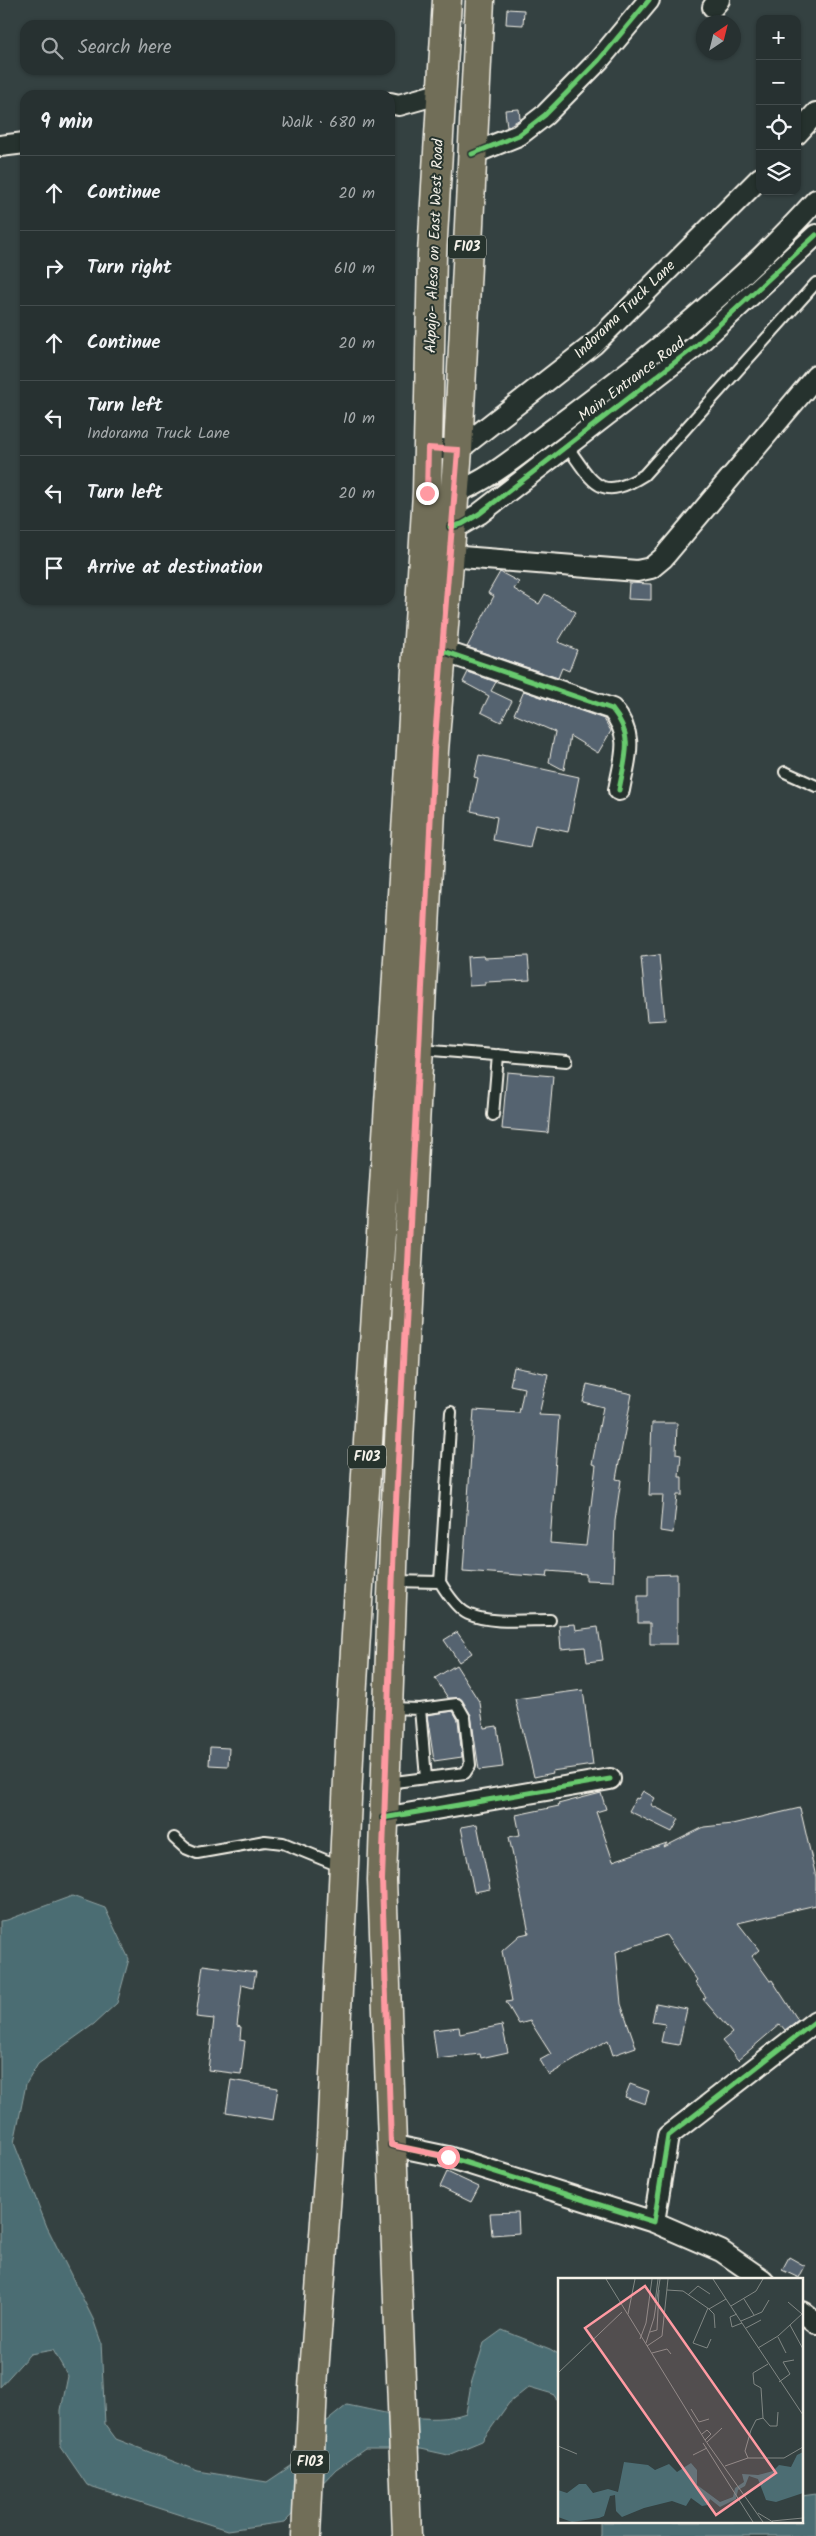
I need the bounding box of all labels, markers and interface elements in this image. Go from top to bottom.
north arrow [696,15,741,60]
map controls [756,15,801,195]
button: + [756,15,801,60]
search box [20,20,395,75]
text: Search here [78,33,172,63]
icon: search [38,34,66,62]
button: − [756,60,801,105]
button: locate [756,105,801,150]
text: 9 min [40,106,93,139]
text: Walk · 680 m [281,110,375,135]
street label: Akpajo- Alesa on East West Road [419,138,451,354]
button: layers [756,150,801,195]
text: Continue [87,178,160,208]
icon: ahead [40,179,68,207]
text: 20 m [339,181,375,206]
road number: F103 [448,236,486,258]
text: Turn right [87,253,172,283]
icon: right [40,254,68,282]
street label: Indorama Truck Lane [569,255,682,365]
text: 610 m [334,256,375,281]
text: Continue [87,328,160,358]
icon: ahead [40,329,68,357]
text: 20 m [339,331,375,356]
street label: Main Entrance Road [573,331,691,428]
text: Turn left [87,391,162,421]
icon: left [40,404,68,432]
text: 10 m [343,406,375,431]
text: Indorama Truck Lane [87,421,230,446]
text: Turn left [87,478,162,508]
icon: left [40,479,68,507]
text: 20 m [339,481,375,506]
route end [416,482,439,505]
text: Arrive at destination [87,553,263,583]
icon: arrive [40,554,68,582]
road number: F103 [348,1445,386,1468]
route start [437,2146,460,2169]
inset map [558,2278,804,2524]
road number: F103 [291,2450,329,2474]

